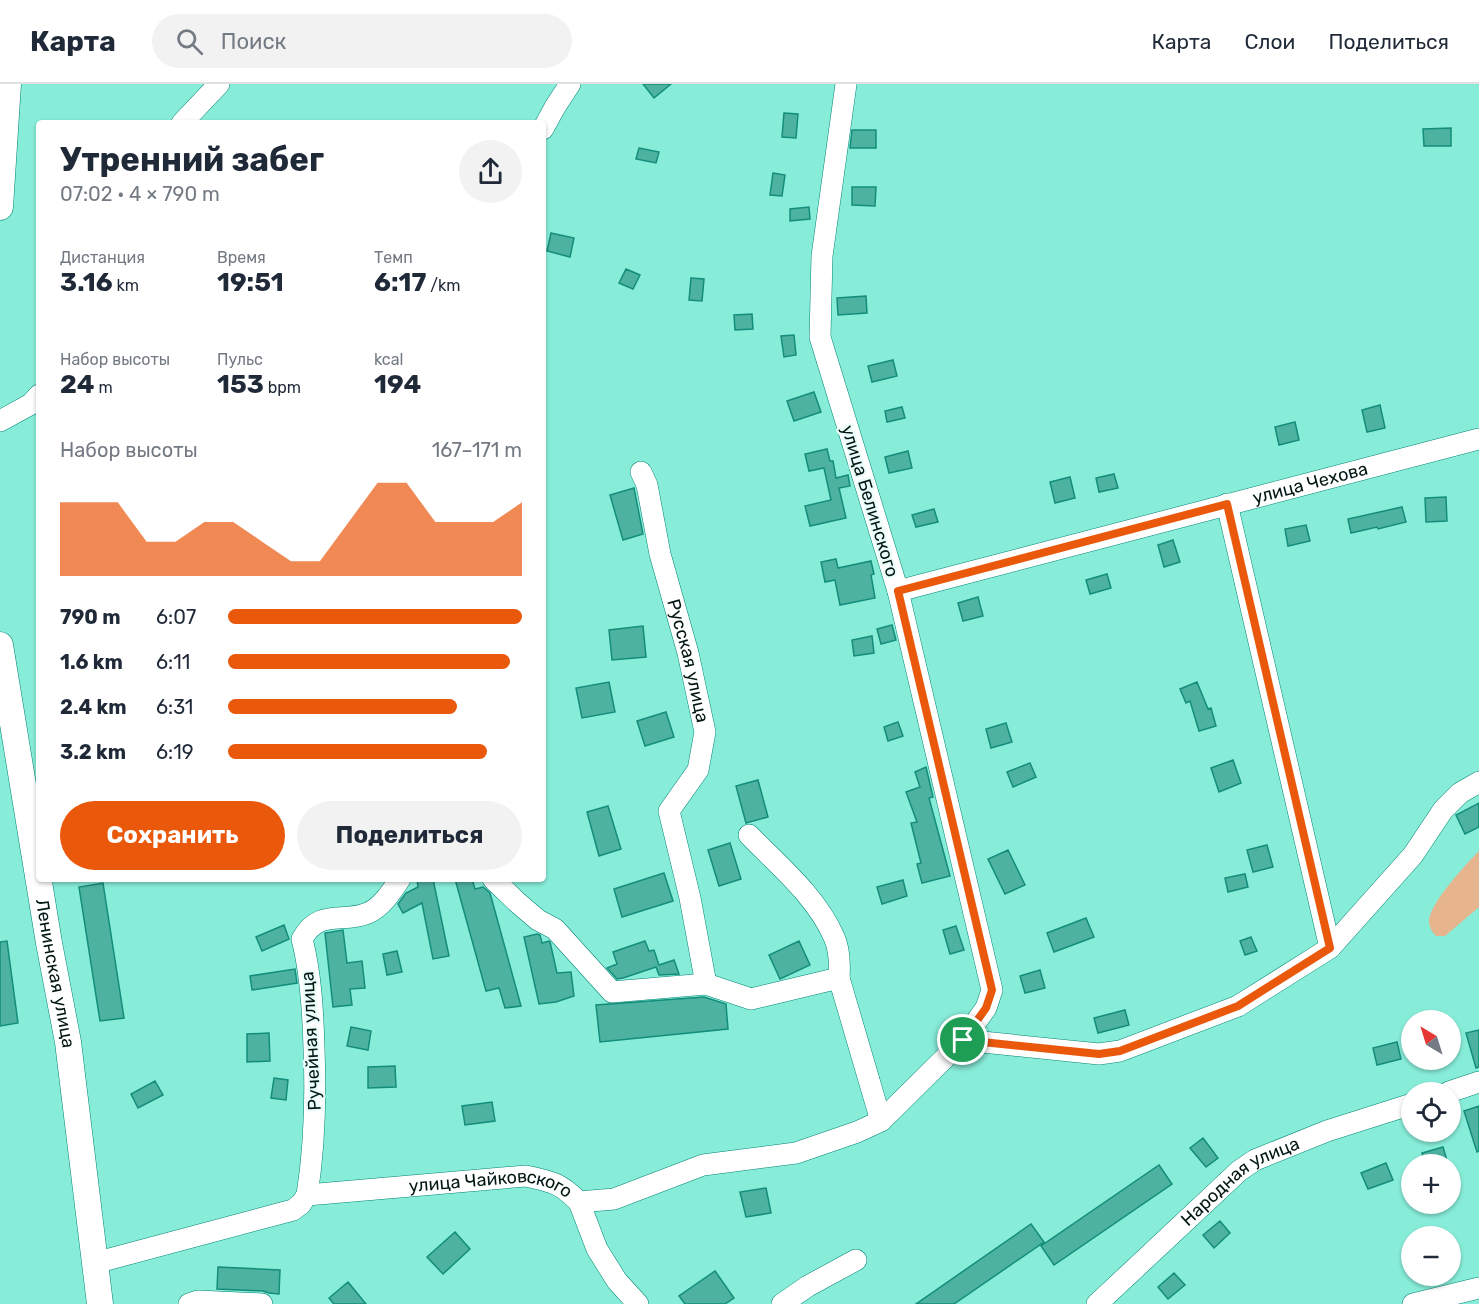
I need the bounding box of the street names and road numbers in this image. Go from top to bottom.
street label: улица Белинского [836,423,904,579]
street label: улица Чехова [1250,458,1370,509]
street label: Русская улица [662,596,714,725]
street label: Ленинская улица [31,897,80,1049]
street label: Ручейная улица [296,971,326,1111]
street label: Народная улица [1176,1132,1303,1231]
street label: улица Чайковского [408,1165,577,1202]

